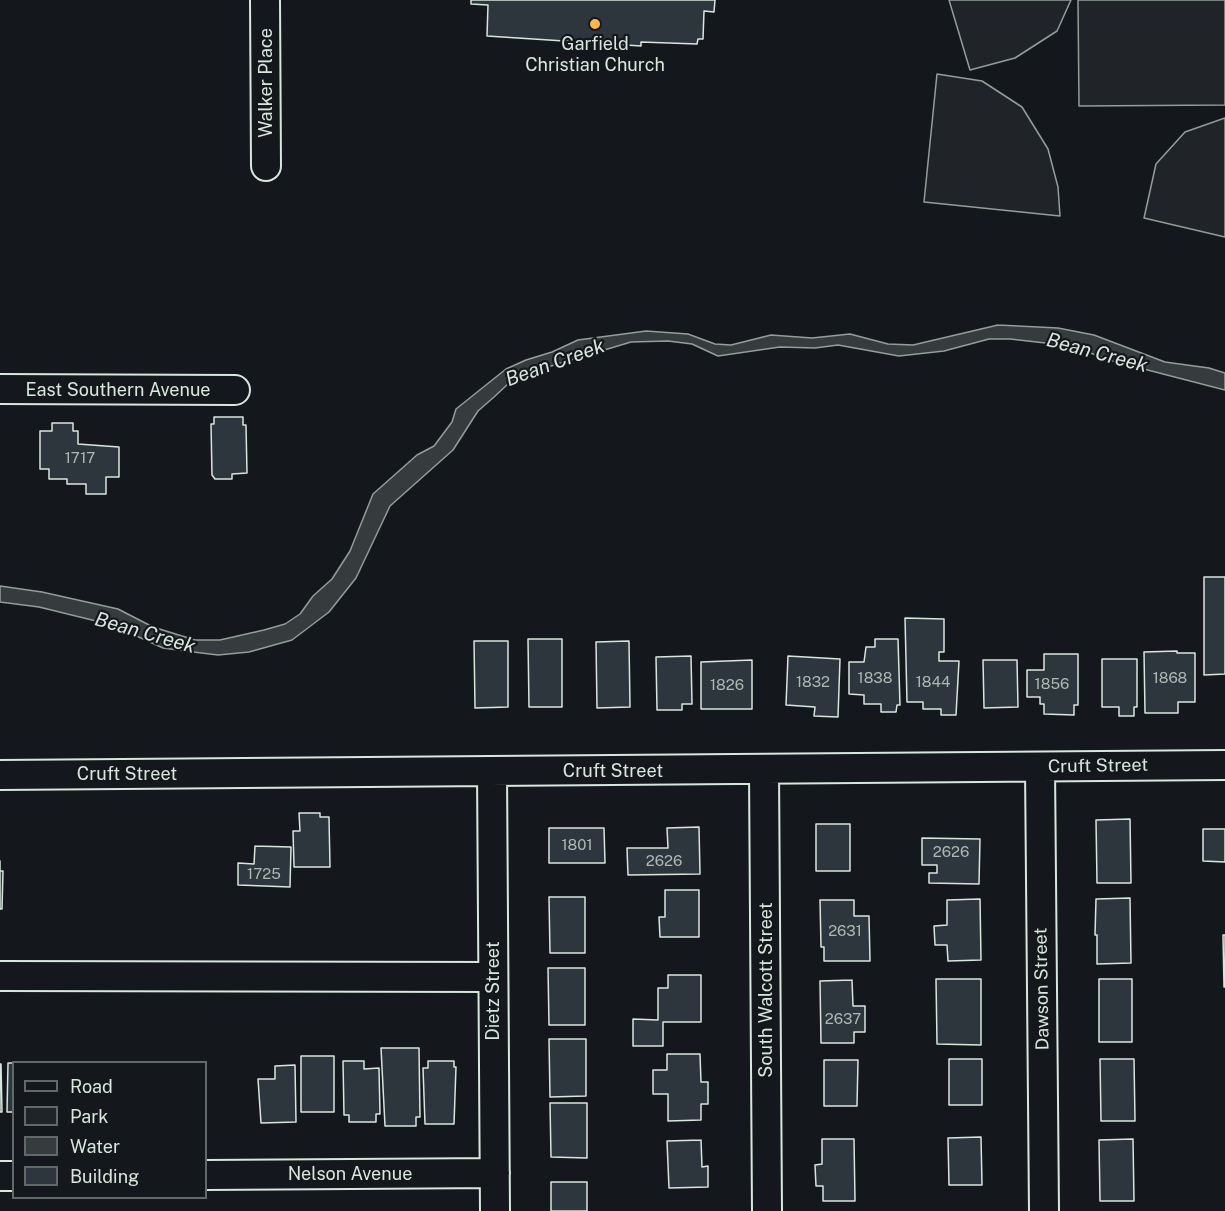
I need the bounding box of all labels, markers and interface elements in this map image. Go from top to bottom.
marker: Garfield Christian Church [588,17,602,31]
street label: Walker Place [255,28,277,138]
place label: Garfield Christian Church [525,33,665,76]
water label: Bean Creek [1044,328,1150,378]
water label: Bean Creek [502,334,608,392]
street label: East Southern Avenue [25,379,211,401]
house number: 1717 [65,449,95,467]
water label: Bean Creek [92,607,198,659]
house number: 1838 [858,669,892,687]
house number: 1868 [1153,669,1187,687]
house number: 1832 [796,673,830,691]
house number: 1844 [916,673,950,691]
house number: 1856 [1035,675,1069,693]
house number: 1826 [710,676,744,694]
street label: Cruft Street [1048,754,1148,778]
street label: Cruft Street [563,760,663,782]
street label: Cruft Street [77,763,177,785]
house number: 1801 [561,836,593,854]
house number: 2626 [933,843,969,861]
house number: 2626 [646,852,682,870]
house number: 1725 [247,865,281,883]
street label: South Walcott Street [755,902,777,1078]
house number: 2631 [828,922,862,940]
street label: Dawson Street [1030,928,1054,1050]
street label: Dietz Street [482,941,504,1041]
house number: 2637 [825,1010,861,1028]
legend [12,1061,207,1199]
text: Road [70,1076,113,1097]
text: Park [70,1106,108,1127]
text: Water [70,1136,120,1157]
street label: Nelson Avenue [288,1163,412,1185]
text: Building [70,1166,139,1187]

